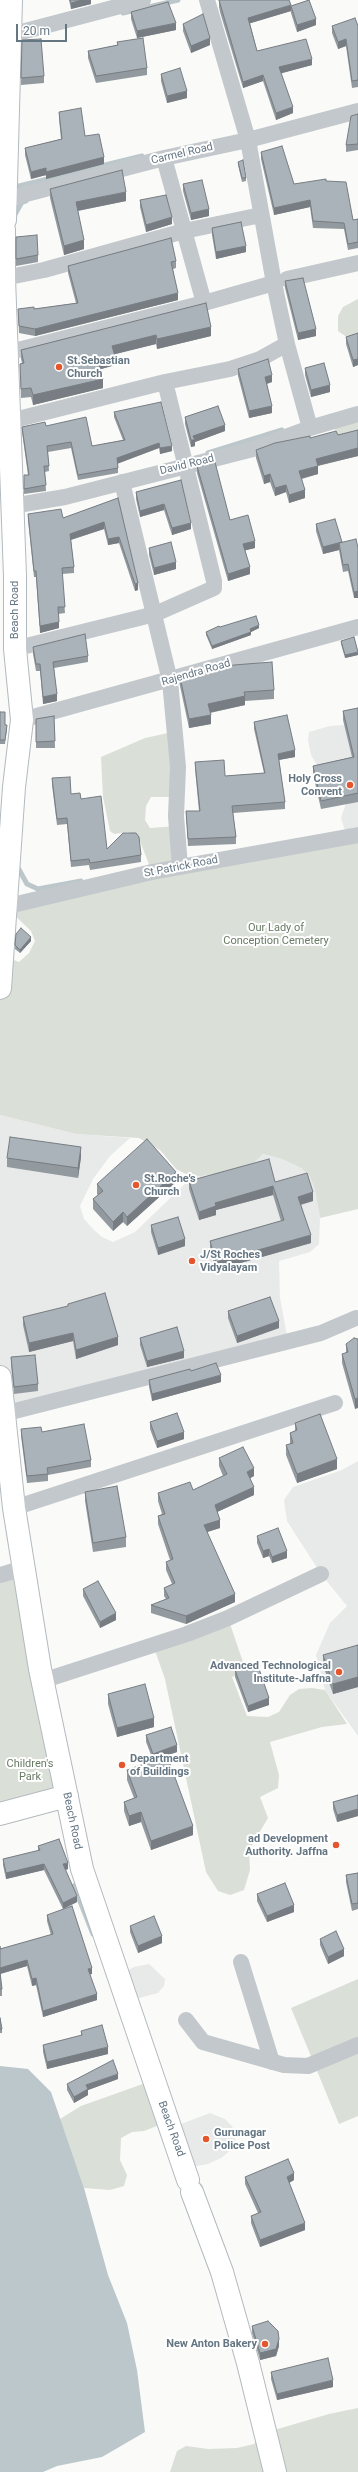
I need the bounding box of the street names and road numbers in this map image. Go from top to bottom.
street label: Carmel Road [150,140,214,168]
street label: David Road [159,452,215,478]
street label: Beach Road [8,581,22,639]
street label: Rajendra Road [160,657,232,689]
street label: St Patrick Road [143,853,219,881]
street label: Beach Road [59,1791,85,1851]
street label: Beach Road [155,2099,187,2159]

